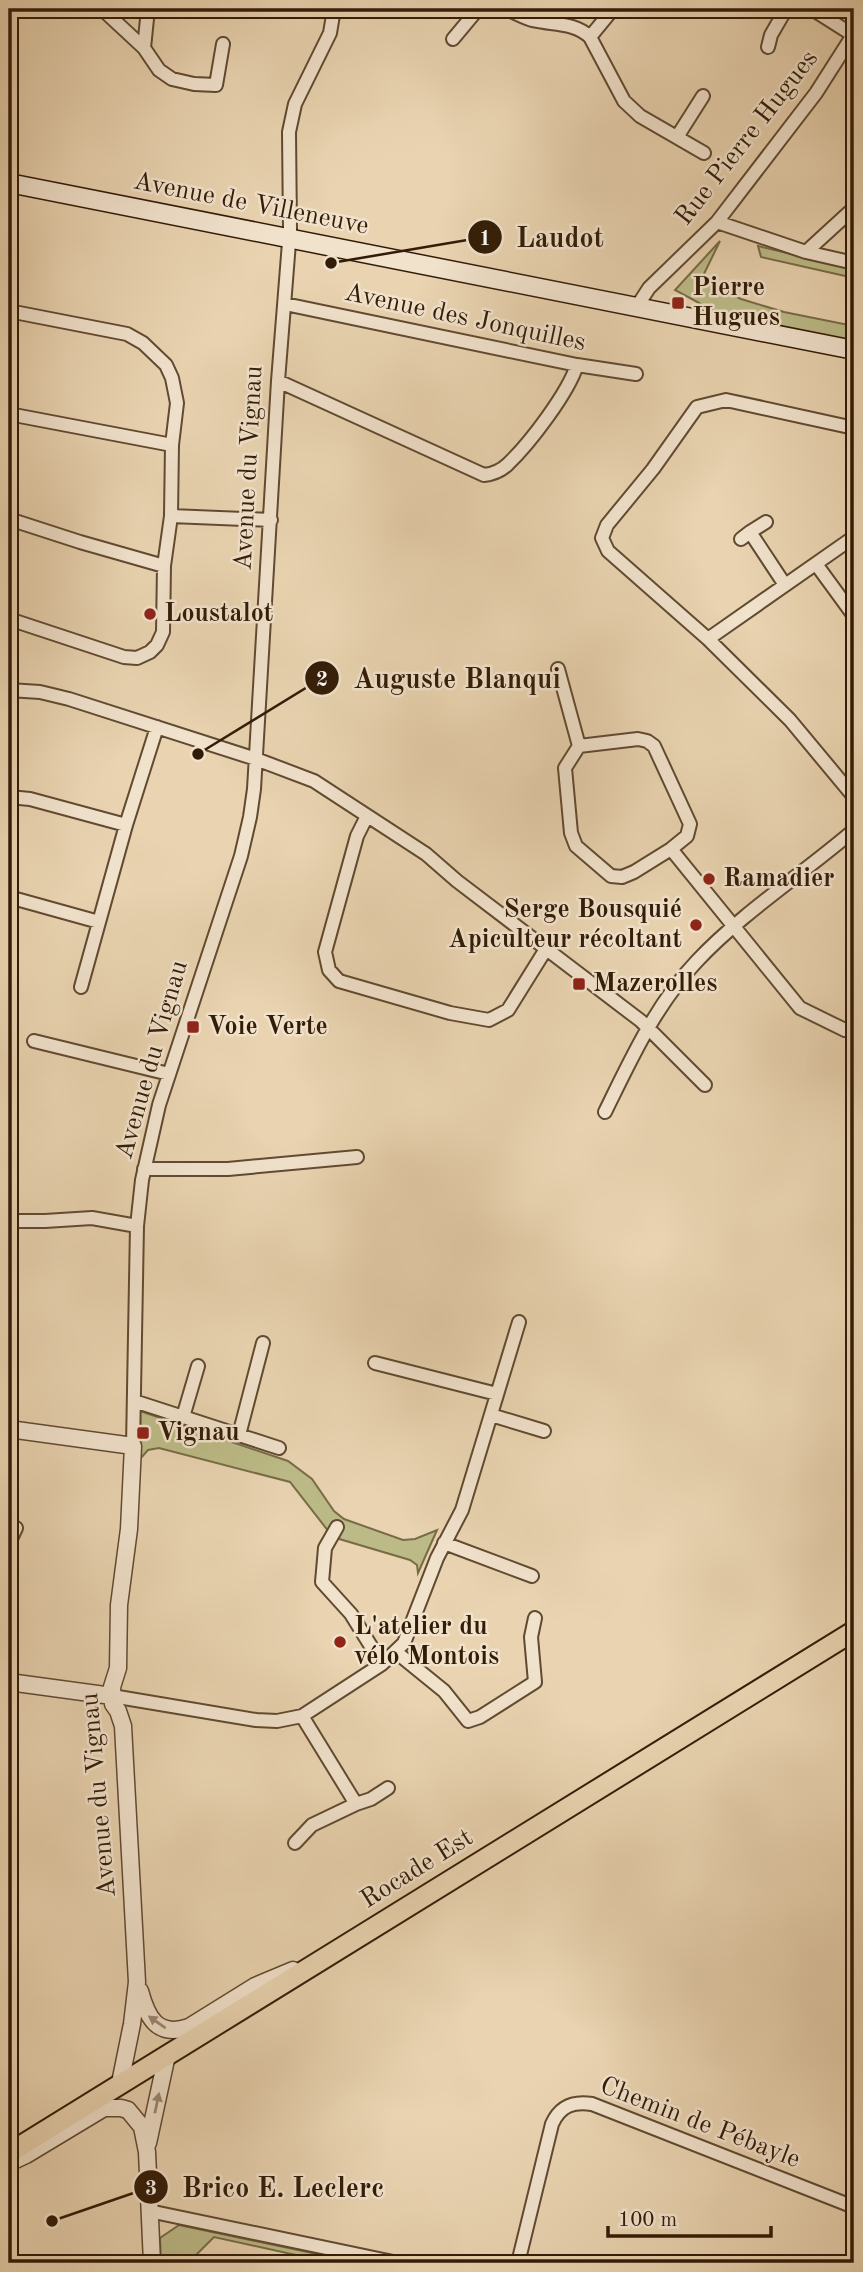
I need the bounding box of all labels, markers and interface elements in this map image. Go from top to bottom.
street label: Rue Pierre Hugues [671,45,823,231]
street label: Avenue de Villeneuve [131,168,371,240]
callout: Laudot [467,213,618,262]
text: Laudot [516,226,604,254]
text: 1 [479,229,491,250]
place label: Pierre Hugues [692,275,780,331]
street label: Avenue des Jonquilles [342,280,588,356]
marker: Pierre Hugues [670,295,686,311]
street label: Avenue du Vignau [231,365,267,571]
place label: Loustalot [164,601,273,627]
marker: Loustalot [142,606,158,622]
callout: Auguste Blanqui [304,654,575,703]
text: Auguste Blanqui [353,667,561,695]
text: 2 [316,670,328,691]
place label: Ramadier [723,866,834,892]
marker: Ramadier [701,871,717,887]
place label: Serge Bousquié Apiculteur récoltant [448,897,682,953]
marker: Serge Bousquié Apiculteur récoltant [688,917,704,933]
street label: Avenue du Vignau [111,958,193,1162]
place label: Mazerolles [593,971,717,997]
marker: Mazerolles [571,976,587,992]
place label: Voie Verte [207,1014,328,1040]
marker: Voie Verte [185,1019,201,1035]
place label: Vignau [157,1420,239,1446]
marker: Vignau [135,1425,151,1441]
place label: L'atelier du vélo Montois [354,1614,499,1670]
marker: L'atelier du vélo Montois [332,1634,348,1650]
street label: Avenue du Vignau [77,1691,121,1898]
street label: Rocade Est [356,1824,478,1914]
one-way arrow [148,2015,167,2029]
street label: Chemin de Pébayle [596,2073,804,2173]
one-way arrow [151,2092,162,2114]
callout: Brico E. Leclerc [133,2163,399,2212]
text: Brico E. Leclerc [182,2176,384,2204]
text: 3 [145,2179,157,2200]
scale bar [608,2195,770,2239]
text: 100 m [618,2210,677,2231]

